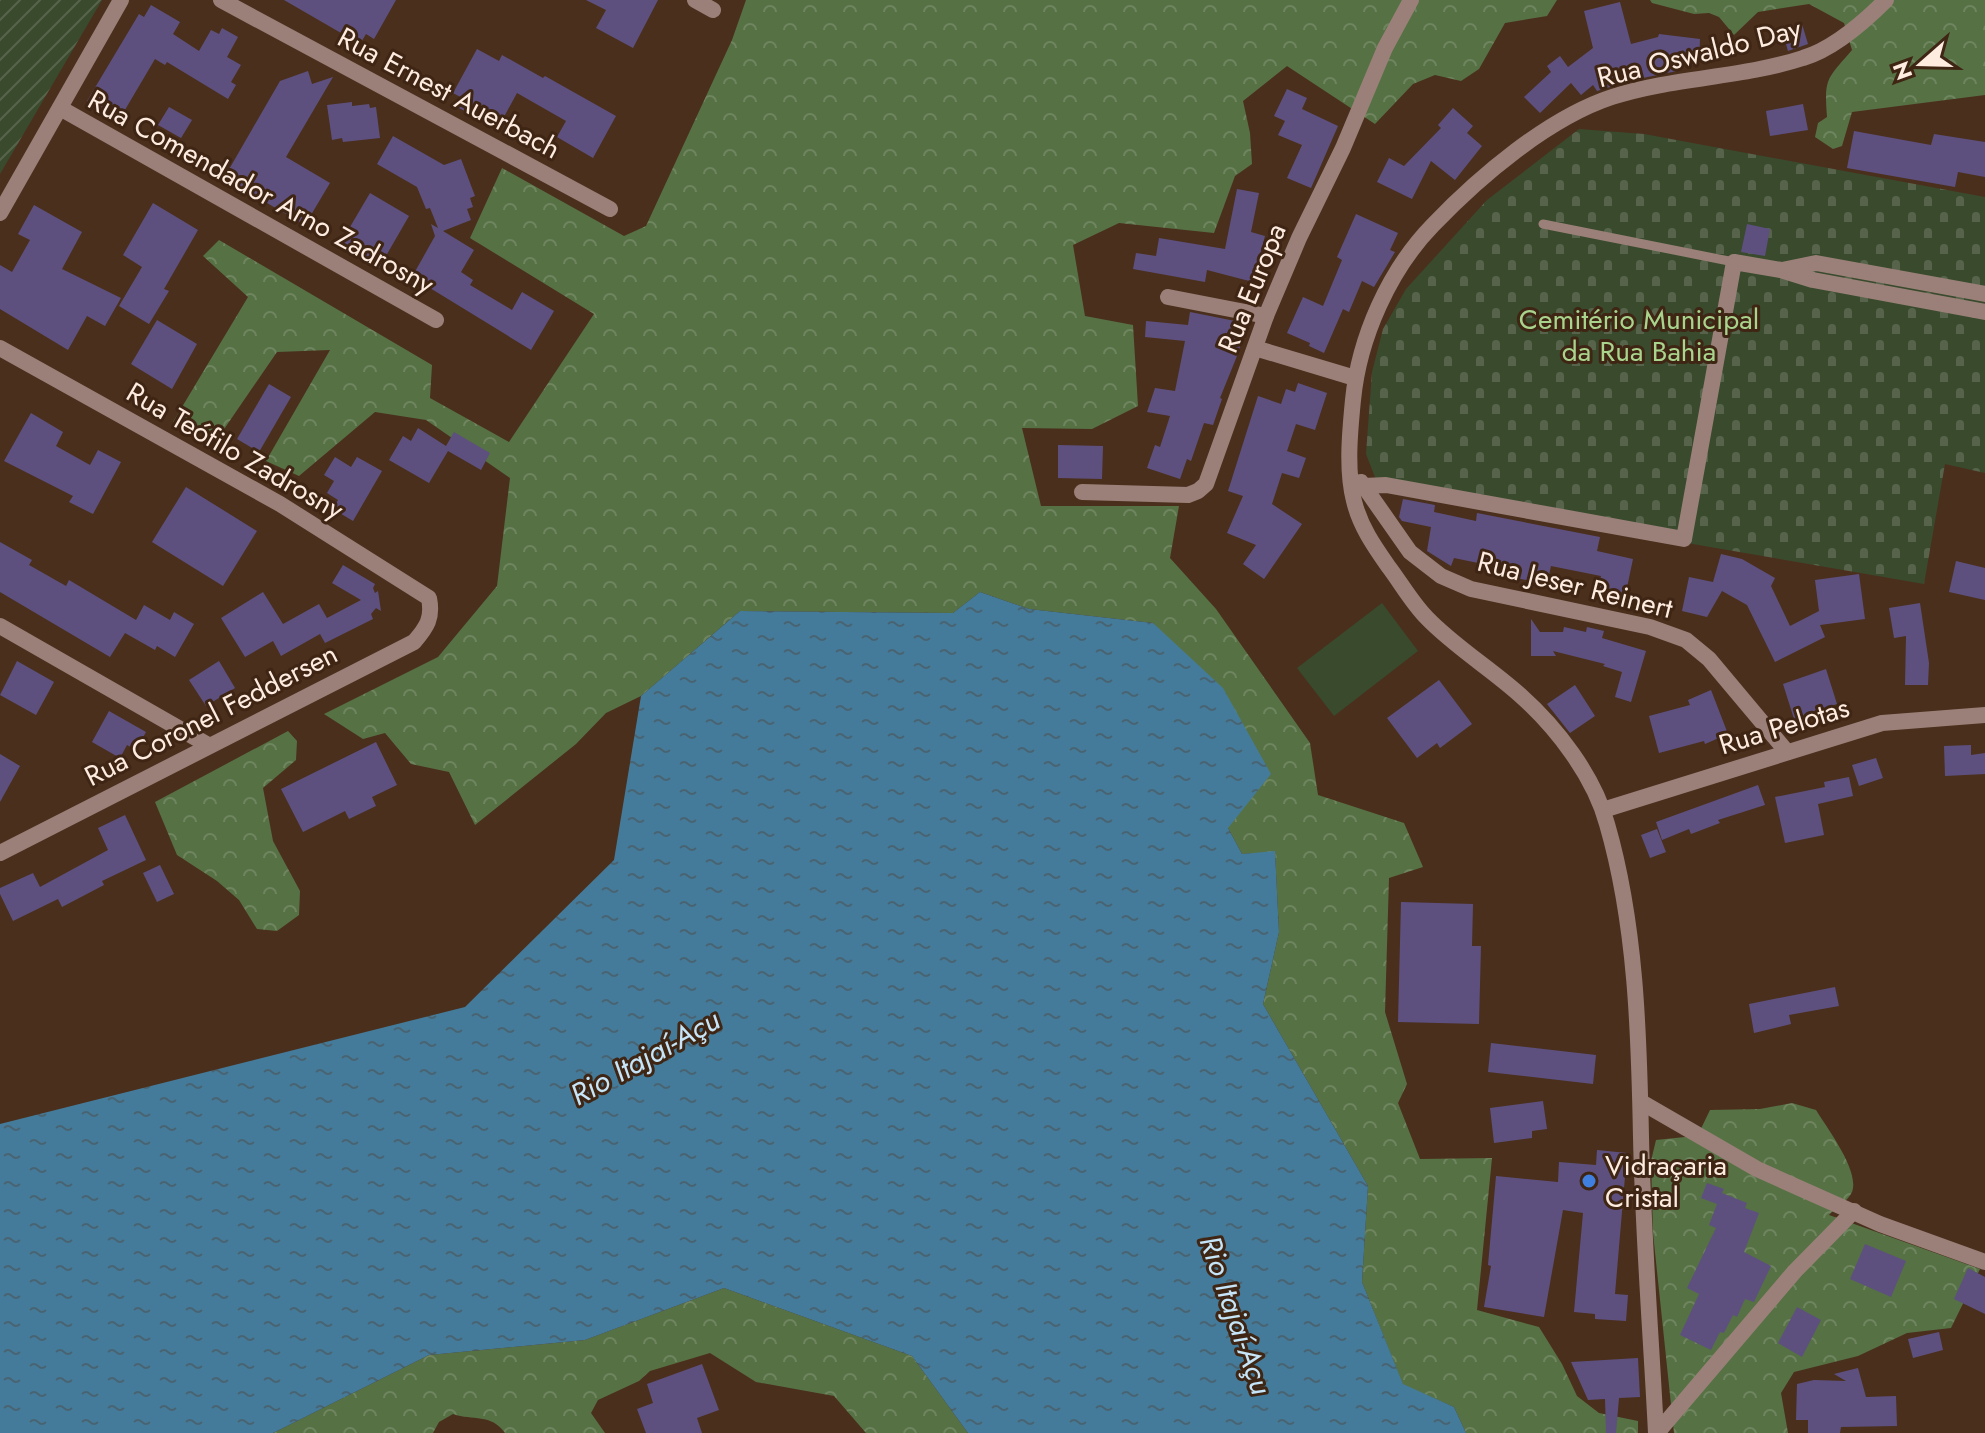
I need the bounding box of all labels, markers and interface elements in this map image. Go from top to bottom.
street label: Rua Oswaldo Day [1593,8,1806,98]
street label: Rua Ernest Auerbach [330,17,568,169]
north arrow [1881,24,1961,104]
text: N [1884,57,1920,85]
street label: Rua Comendador Arno Zadrosny [80,79,442,305]
street label: Rua Europa [1207,217,1297,359]
park label: Cemitério Municipal da Rua Bahia [1519,299,1759,372]
street label: Rua Teófilo Zadrosny [119,372,352,530]
street label: Rua Jeser Reinert [1473,541,1677,629]
street label: Rua Coronel Feddersen [77,633,345,797]
street label: Rua Pelotas [1714,687,1854,765]
water label: Rio Itajaí-Açu [562,998,728,1116]
place label: Vidraçaria Cristal [1605,1145,1727,1218]
marker: Vidraçaria Cristal [1580,1172,1598,1190]
water label: Rio Itajaí-Açu [1189,1230,1283,1400]

